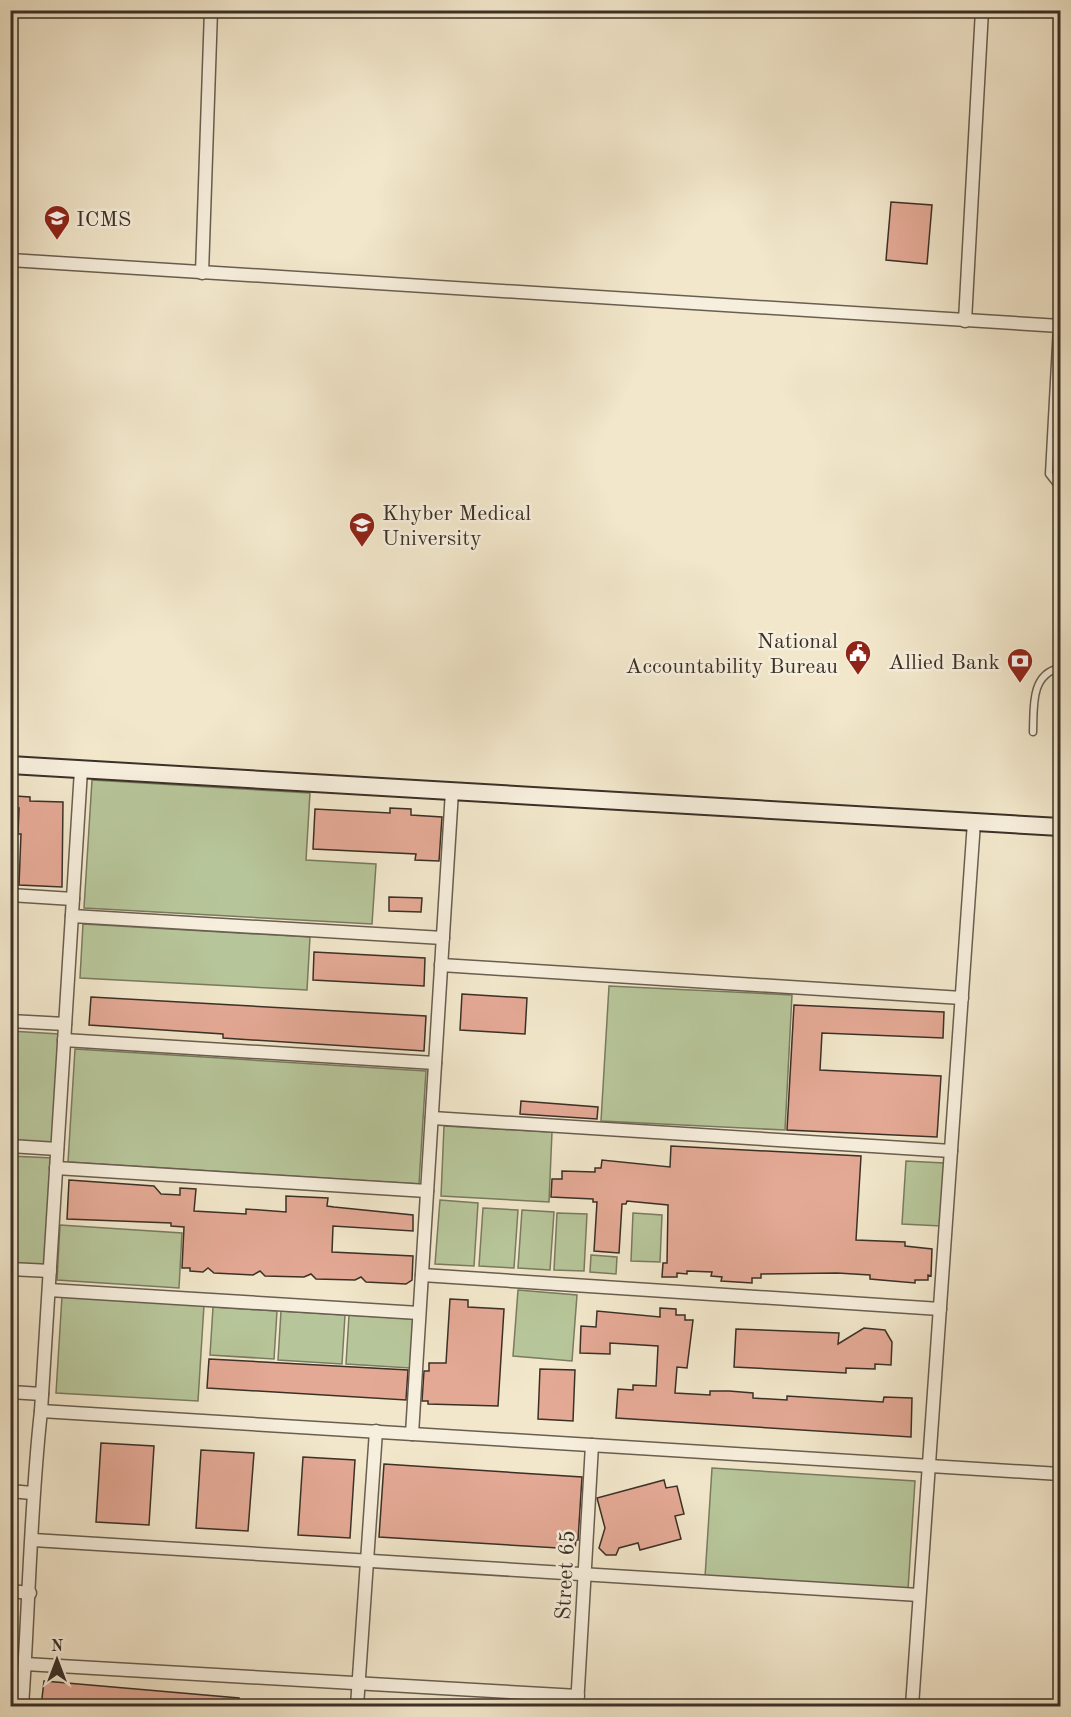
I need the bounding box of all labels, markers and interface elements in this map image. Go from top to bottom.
school or university icon: ICMS [42,203,72,241]
place label: ICMS [76,209,131,231]
place label: Khyber Medical University [382,503,531,550]
school or university icon: Khyber Medical University [347,510,377,548]
place label: National Accountability Bureau [626,631,838,678]
public building icon: National Accountability Bureau [843,638,873,676]
bank icon: Allied Bank [1005,646,1035,684]
place label: Allied Bank [888,652,1000,674]
street label: Street 65 [553,1530,579,1621]
north arrow [27,1630,87,1690]
text: N [51,1639,64,1655]

